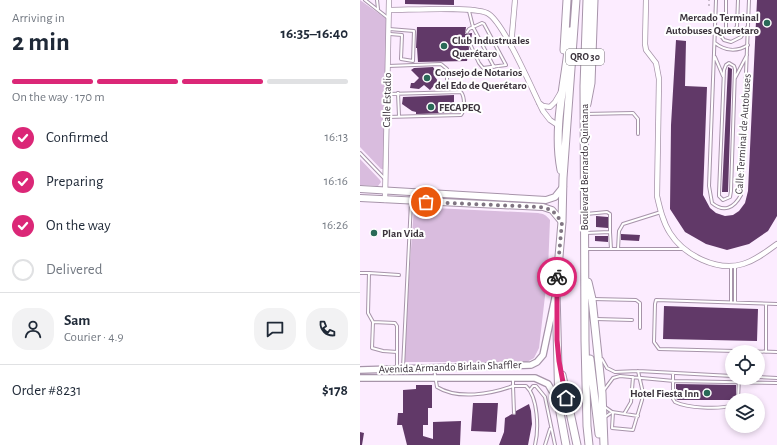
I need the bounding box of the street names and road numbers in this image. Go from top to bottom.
road number: QRO 30 [566,49,604,65]
street label: Calle Estadio [381,72,393,128]
street label: Calle Terminal de Autobuses [733,73,753,195]
street label: Boulevard Bernardo Quintana [579,104,590,230]
street label: Avenida Armando Birlain Shaffler [378,359,522,375]

